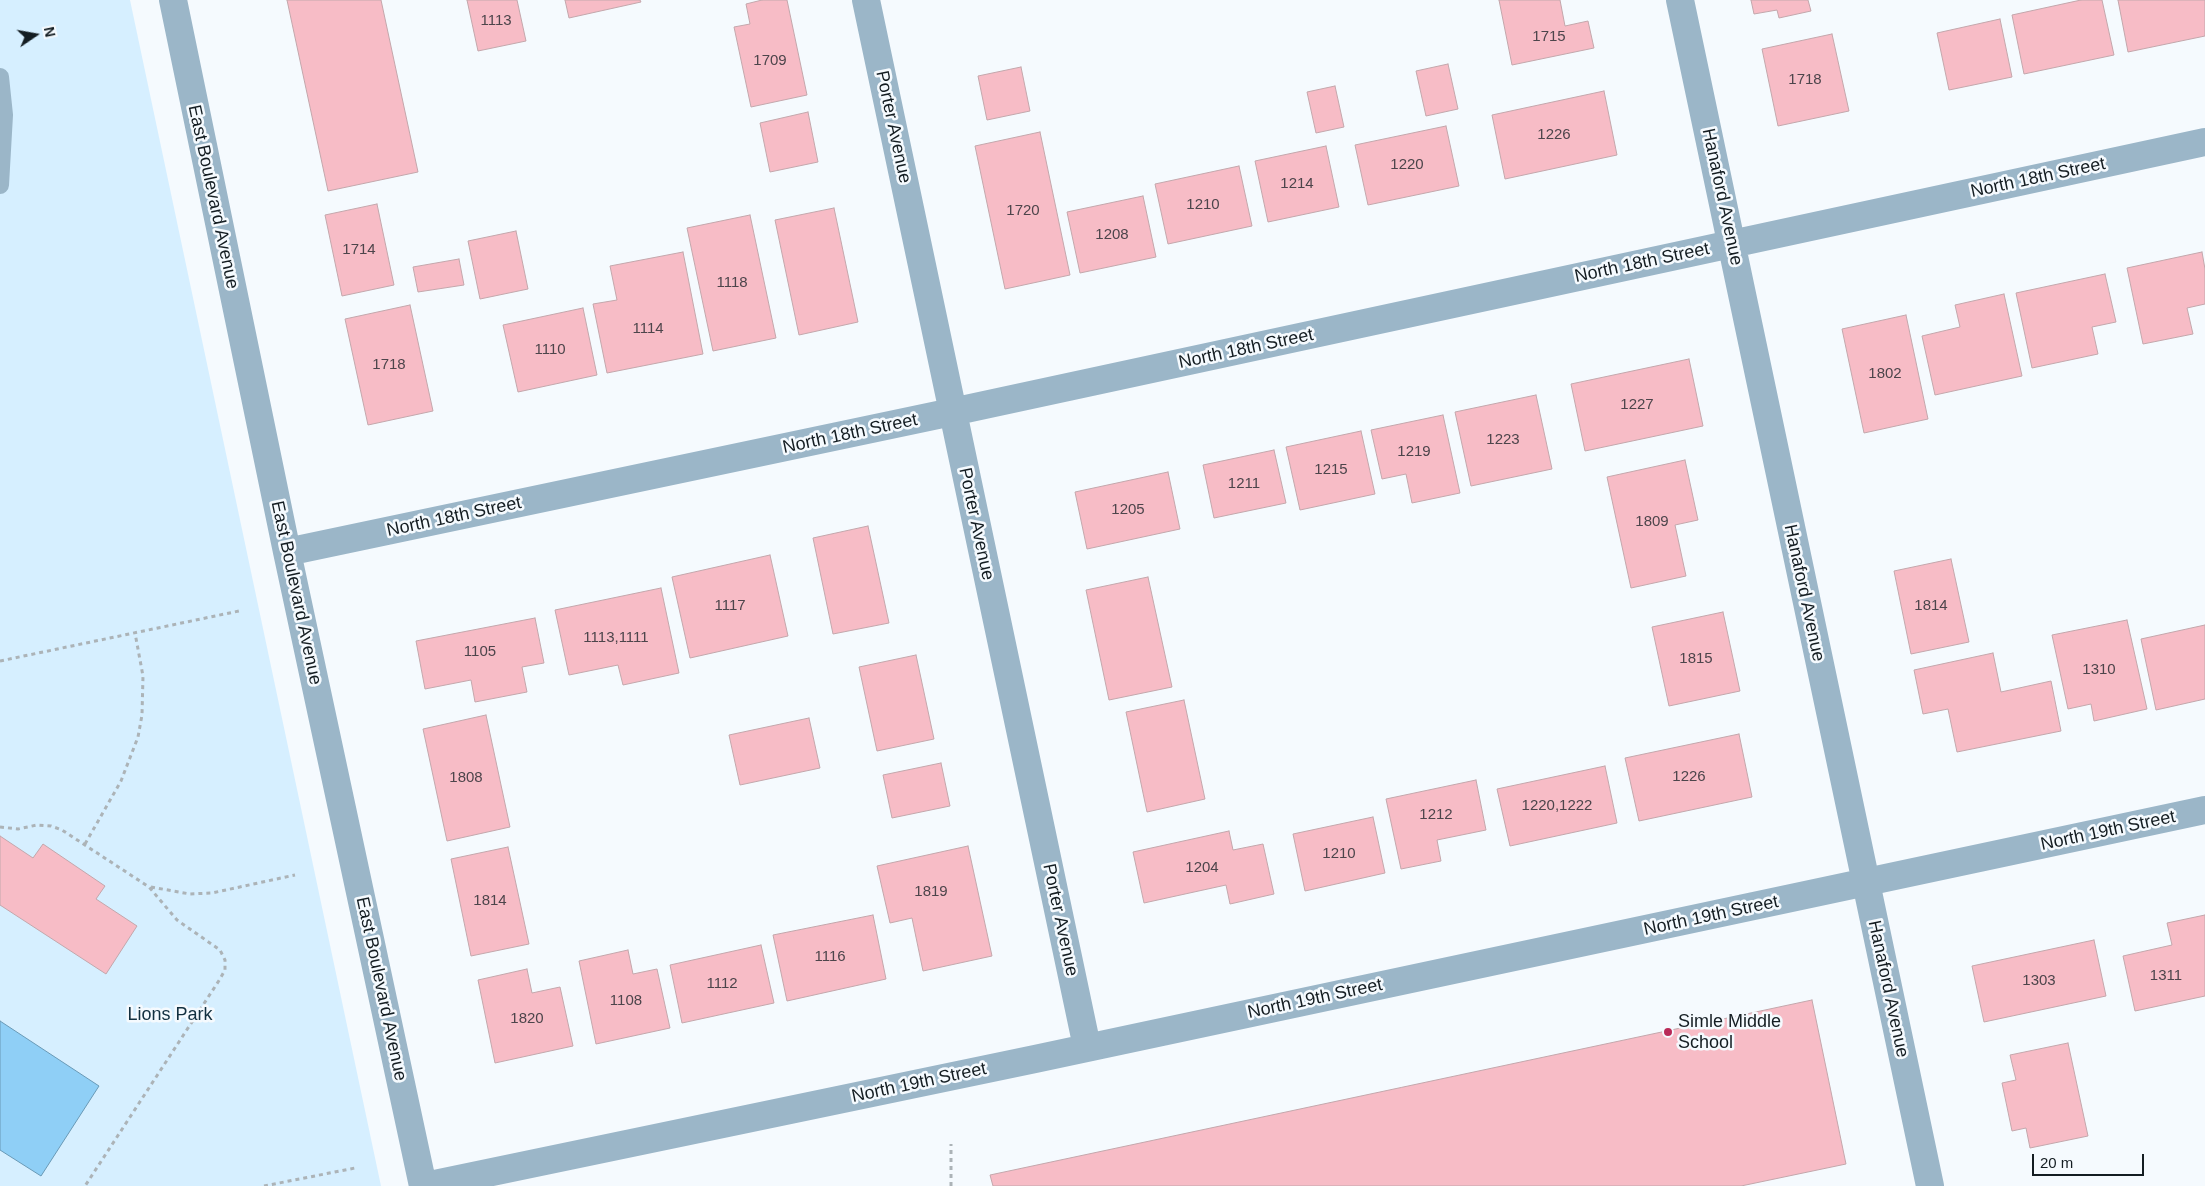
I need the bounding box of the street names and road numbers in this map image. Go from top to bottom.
street label: Porter Avenue [871,69,915,185]
street label: East Boulevard Avenue [183,103,243,291]
street label: Hanaford Avenue [1697,126,1747,268]
street label: North 18th Street [1969,153,2107,203]
street label: North 18th Street [1573,238,1711,288]
street label: North 18th Street [1177,324,1315,374]
street label: North 18th Street [781,409,919,459]
street label: Porter Avenue [954,466,998,582]
street label: North 18th Street [385,492,523,542]
street label: East Boulevard Avenue [266,499,326,687]
street label: Hanaford Avenue [1779,522,1829,664]
street label: North 19th Street [2039,806,2177,856]
street label: Porter Avenue [1038,862,1082,978]
street label: North 19th Street [1642,891,1780,941]
street label: East Boulevard Avenue [351,895,411,1083]
street label: Hanaford Avenue [1863,918,1913,1060]
street label: North 19th Street [1246,974,1384,1024]
street label: North 19th Street [850,1058,988,1108]

